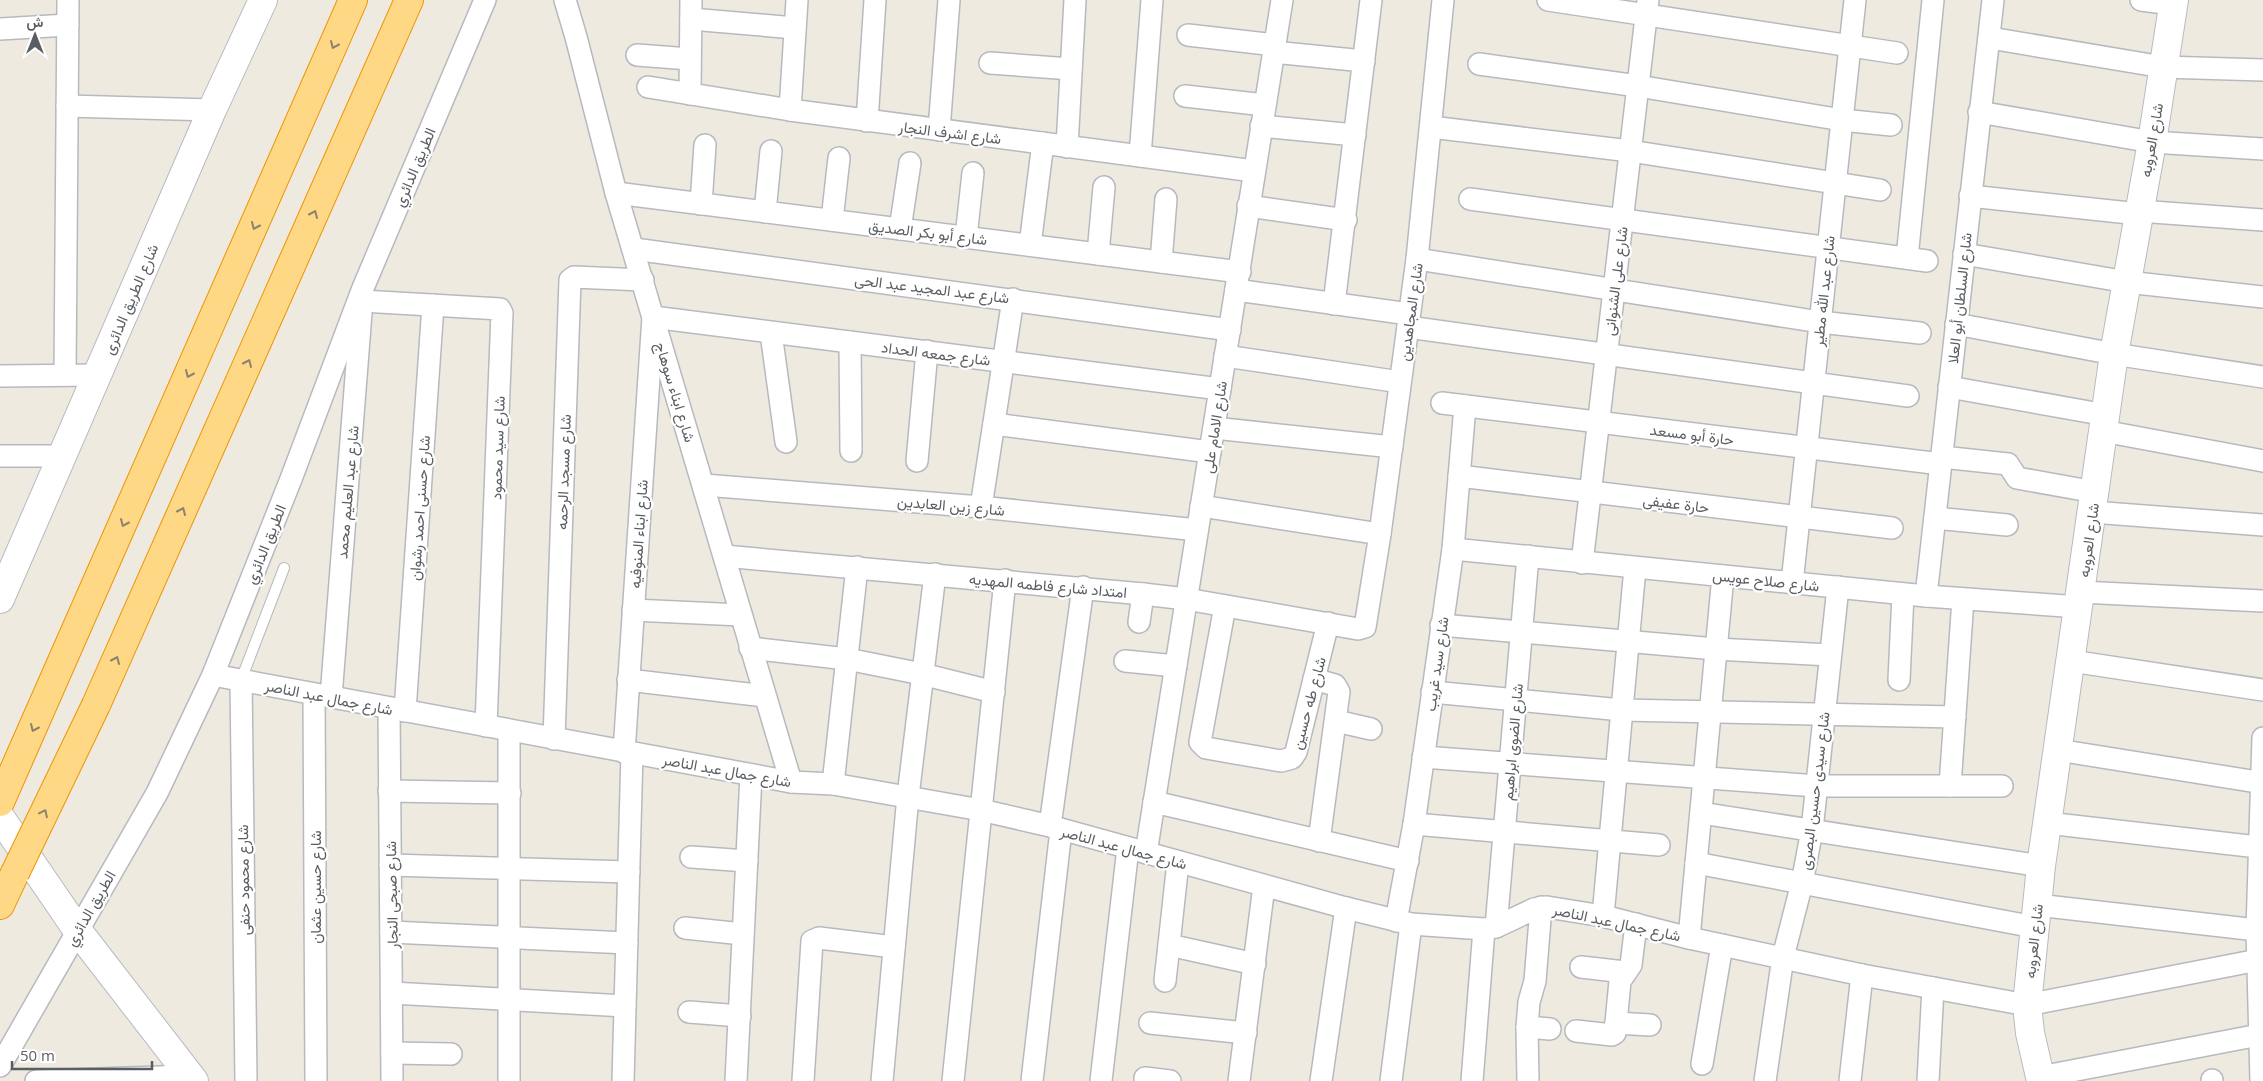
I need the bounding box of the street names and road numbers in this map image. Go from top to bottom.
street label: شارع العروبه [2135,101,2169,179]
street label: شارع اشرف النجار [896,116,1003,150]
street label: الطريق الدائري [388,124,443,211]
street label: شارع أبو بكر الصديق [867,215,989,251]
street label: شارع على الشنوانى [1598,225,1634,337]
street label: شارع السلطان أبو العلا [1942,232,1978,365]
street label: شارع عبد الله مطير [1807,234,1841,349]
street label: شارع الطريق الدائرى [98,241,164,358]
street label: شارع المجاهدين [1393,261,1429,363]
street label: شارع عبد المجيد عبد الحى [853,269,1011,309]
street label: شارع جمعه الحداد [880,336,992,372]
street label: شارع ابناء سوهاج [649,339,701,445]
street label: شارع الامام على [1197,379,1233,475]
street label: شارع سيد محمود [485,396,511,500]
street label: شارع مسجد الرحمه [551,414,577,530]
street label: حارة أبو مسعد [1649,419,1735,449]
street label: شارع عبد العليم محمد [331,424,365,560]
street label: شارع حسنى احمد رشوان [404,435,436,581]
street label: شارع ابناء المنوفيه [624,479,654,589]
street label: حارة عفيفى [1642,489,1710,518]
street label: شارع زين العابدين [896,490,1006,522]
street label: الطريق الدائري [240,501,294,588]
street label: شارع العروبه [2073,501,2105,579]
street label: شارع صلاح عويس [1711,564,1821,598]
street label: امتداد شارع فاطمه المهديه [968,568,1128,604]
street label: شارع سيد غريب [1419,615,1455,713]
street label: شارع طه حسين [1286,654,1332,752]
street label: شارع جمال عبد الناصر [262,675,395,721]
street label: شارع الضوى ابراهيم [1497,682,1529,802]
street label: شارع سيدى حسين البصرى [1794,710,1836,872]
street label: شارع جمال عبد الناصر [660,749,793,793]
street label: شارع جمال عبد الناصر [1057,820,1190,875]
street label: شارع محمود حنفى [232,824,256,936]
street label: شارع حسين عثمان [305,830,327,944]
street label: شارع صبحى النجار [380,841,404,950]
street label: الطريق الدائري [60,867,123,951]
street label: شارع جمال عبد الناصر [1550,898,1683,947]
street label: شارع العروبه [2019,903,2049,979]

